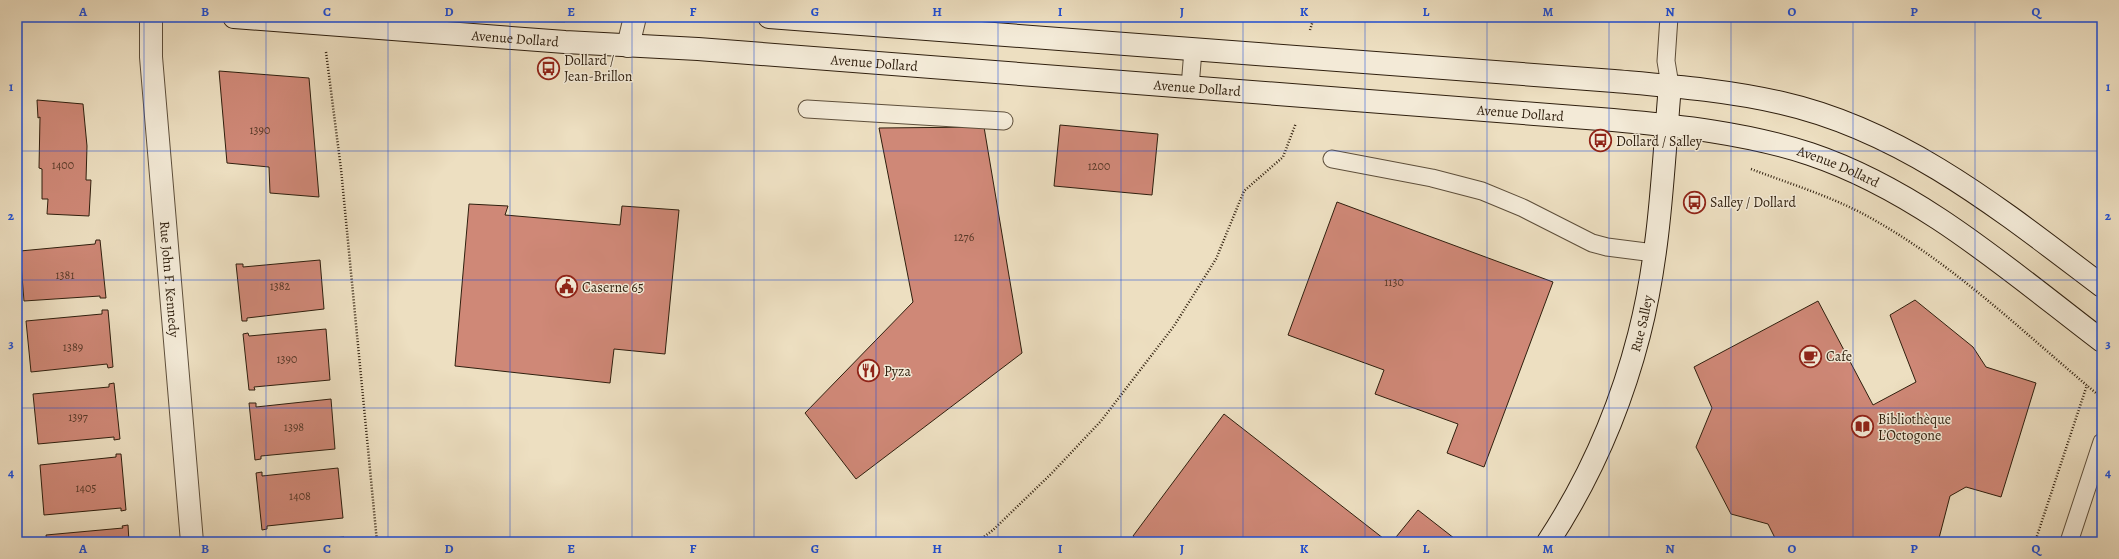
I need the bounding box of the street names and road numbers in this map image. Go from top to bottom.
street label: Avenue Dollard [470,25,560,51]
street label: Avenue Dollard [829,50,919,76]
street label: Avenue Dollard [1152,75,1242,101]
street label: Avenue Dollard [1475,100,1565,126]
street label: Avenue Dollard [1794,141,1883,192]
street label: Rue John F. Kennedy [155,220,184,339]
street label: Rue Salley [1625,293,1657,354]

